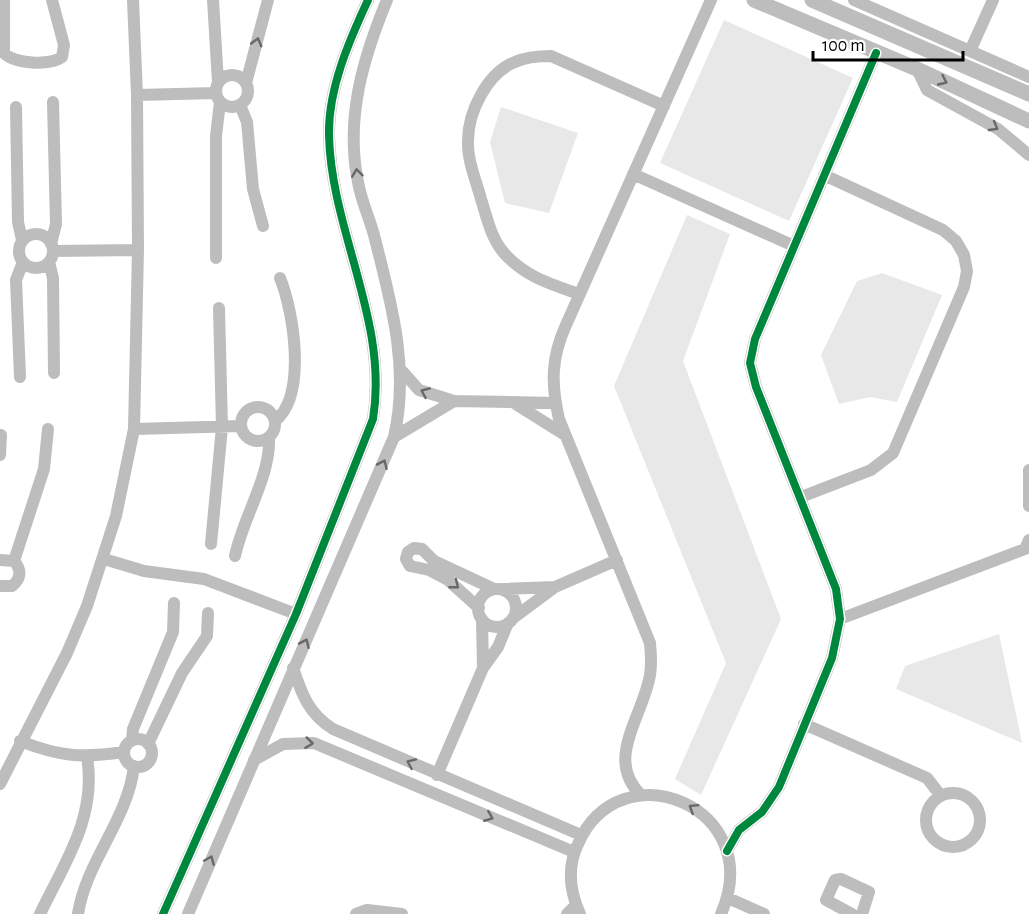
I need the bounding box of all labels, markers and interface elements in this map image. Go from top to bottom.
scale bar [813,24,963,62]
one-way arrow [250,37,263,47]
text: 100 m [822,37,865,55]
one-way arrow [936,74,947,86]
one-way arrow [988,120,998,132]
one-way arrow [351,168,363,177]
one-way arrow [420,387,431,399]
one-way arrow [375,459,387,470]
one-way arrow [448,578,459,589]
one-way arrow [297,638,309,649]
one-way arrow [304,736,313,749]
one-way arrow [407,759,418,771]
one-way arrow [689,804,700,815]
one-way arrow [482,810,493,822]
one-way arrow [203,855,215,866]

